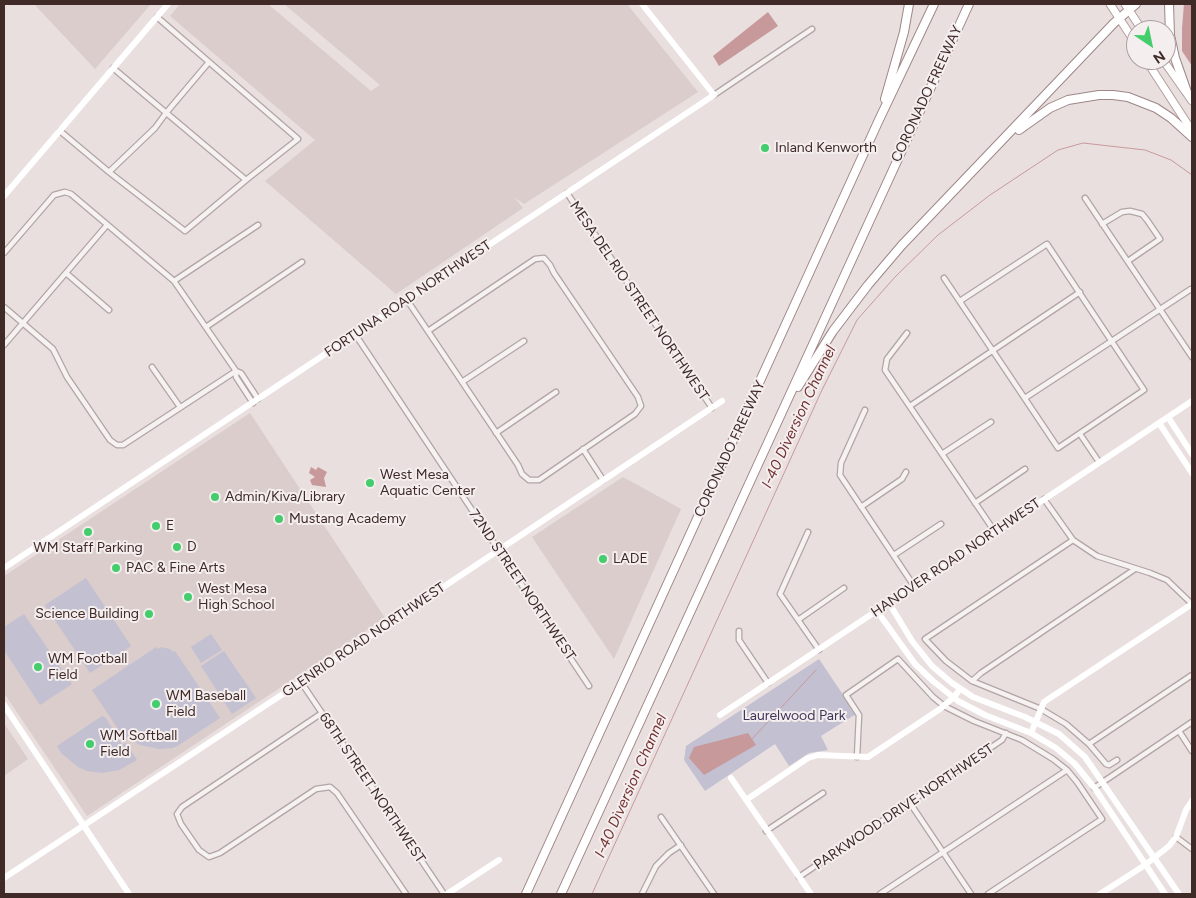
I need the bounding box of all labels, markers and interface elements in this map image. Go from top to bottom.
north arrow [1126,20,1176,70]
street label: CORONADO FREEWAY [888,23,966,165]
text: N [1150,47,1168,67]
place label: Inland Kenworth [775,140,877,156]
marker: Inland Kenworth [759,142,771,154]
street label: MESA DEL RIO STREET NORTHWEST [566,198,712,404]
street label: FORTUNA ROAD NORTHWEST [321,237,495,361]
water label: I-40 Diversion Channel [758,343,840,491]
street label: CORONADO FREEWAY [691,378,769,520]
place label: West Mesa Aquatic Center [380,467,475,500]
marker: West Mesa Aquatic Center [364,477,376,489]
place label: Admin/Kiva/Library [225,489,345,505]
marker: Admin/Kiva/Library [209,491,221,503]
street label: HANOVER ROAD NORTHWEST [868,495,1044,621]
street label: 72ND STREET NORTHWEST [465,506,579,664]
place label: Mustang Academy [289,511,406,527]
marker: Mustang Academy [273,513,285,525]
place label: E [166,518,174,534]
marker: E [150,520,162,532]
marker: WM Staff Parking [82,526,94,538]
place label: D [187,539,197,555]
place label: WM Staff Parking [33,540,143,556]
marker: D [171,541,183,553]
place label: LADE [613,551,648,567]
marker: LADE [597,553,609,565]
place label: PAC & Fine Arts [126,560,225,576]
marker: PAC & Fine Arts [110,562,122,574]
street label: GLENRIO ROAD NORTHWEST [279,579,449,701]
place label: West Mesa High School [198,581,275,614]
marker: West Mesa High School [182,591,194,603]
place label: Science Building [35,606,139,622]
marker: Science Building [143,608,155,620]
place label: WM Football Field [48,651,127,684]
marker: WM Football Field [32,661,44,673]
place label: WM Baseball Field [166,688,246,720]
marker: WM Baseball Field [150,698,162,710]
park label: Laurelwood Park [742,708,846,724]
street label: 68TH STREET NORTHWEST [315,710,429,866]
water label: I-40 Diversion Channel [591,711,671,861]
place label: WM Softball Field [100,728,177,760]
marker: WM Softball Field [84,738,96,750]
street label: PARKWOOD DRIVE NORTHWEST [811,740,997,874]

